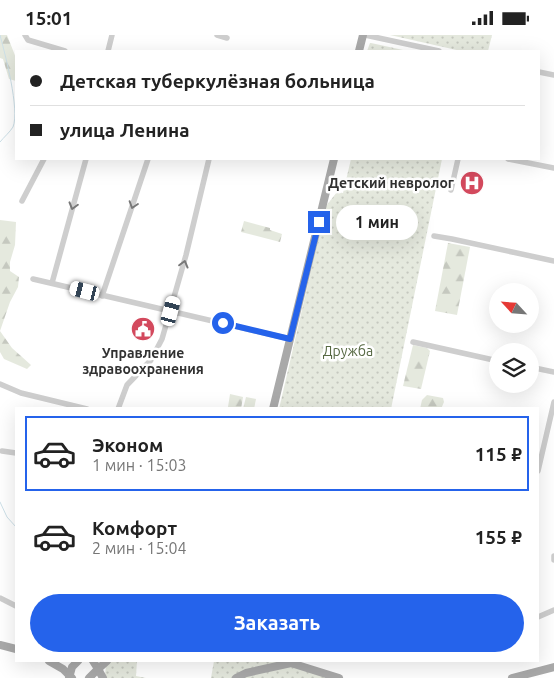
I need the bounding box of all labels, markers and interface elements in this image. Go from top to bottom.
text: 15:01 [25,7,73,29]
text: Детская туберкулёзная больница [60,70,375,92]
text: улица Ленина [60,119,190,141]
hospital icon: Детский невролог [459,170,485,196]
place label: Детский невролог [328,175,455,191]
one-way arrow [129,200,139,209]
one-way arrow [68,201,79,210]
callout: 1 мин [336,205,419,239]
route end [308,211,330,233]
text: 1 мин [355,213,399,231]
one-way arrow [178,260,188,268]
car [68,280,101,302]
north arrow [489,283,539,333]
map controls [489,283,539,393]
car [159,295,182,327]
route start [212,312,234,334]
public building icon: Управление здравоохранения [130,316,156,342]
park label: Дружба [323,343,373,359]
button: layers [489,343,539,393]
place label: Управление здравоохранения [82,345,204,377]
icon: car [32,431,77,476]
text: Эконом [92,434,163,456]
text: 115 ₽ [475,443,522,465]
text: 1 мин · 15:03 [92,456,186,474]
icon: car [32,514,77,559]
text: Комфорт [92,517,177,539]
text: 155 ₽ [475,526,522,548]
text: 2 мин · 15:04 [92,539,186,557]
button: Заказать [30,594,524,652]

